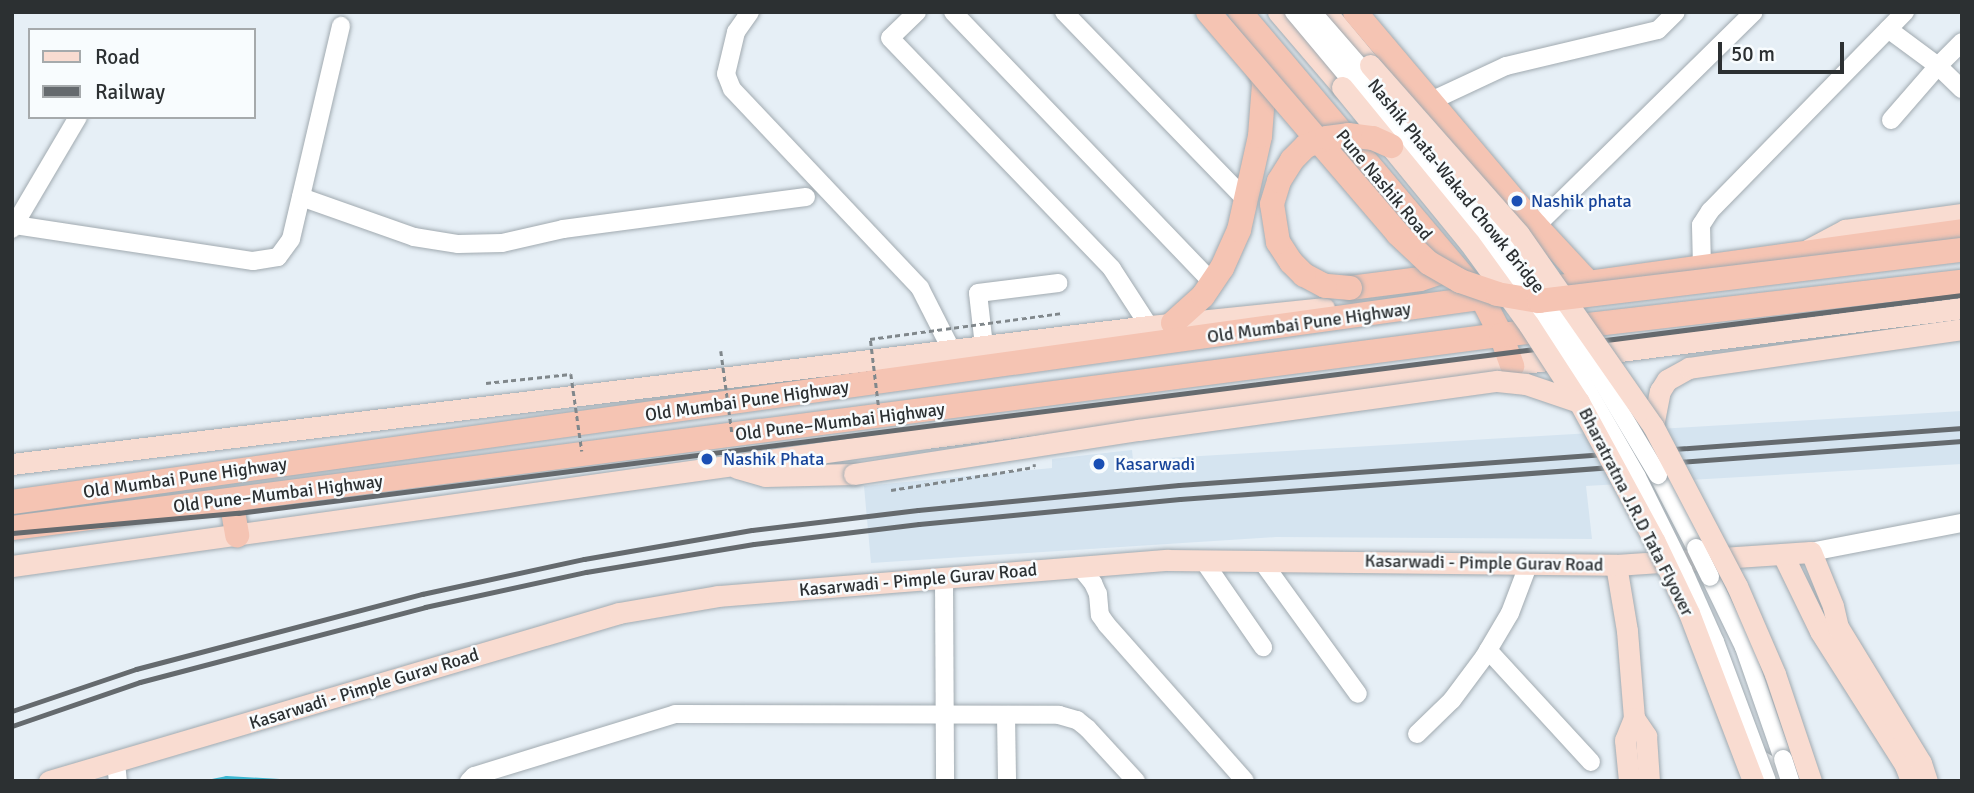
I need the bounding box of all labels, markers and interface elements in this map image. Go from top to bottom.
legend [28,28,256,119]
scale bar [1722,28,1848,72]
text: 50 m [1731,41,1775,67]
text: Road [95,44,140,70]
street label: Nashik Phata-Wakad Chowk Bridge [1363,75,1549,297]
text: Railway [95,79,165,105]
street label: Pune Nashik Road [1331,125,1437,245]
place label: Nashik phata [1531,190,1632,212]
marker: Nashik phata [1509,193,1525,209]
street label: Old Mumbai Pune Highway [1206,298,1412,348]
street label: Old Mumbai Pune Highway [644,376,850,426]
street label: Old Pune–Mumbai Highway [734,398,946,446]
street label: Bharatratna J.R.D Tata Flyover [1574,404,1698,620]
place label: Nashik Phata [723,448,824,470]
marker: Nashik Phata [697,449,717,469]
street label: Old Mumbai Pune Highway [82,453,288,503]
place label: Kasarwadi [1115,453,1195,475]
marker: Kasarwadi [1089,454,1109,474]
street label: Old Pune–Mumbai Highway [172,470,384,518]
street label: Kasarwadi - Pimple Gurav Road [1364,550,1604,576]
street label: Kasarwadi - Pimple Gurav Road [798,559,1038,601]
street label: Kasarwadi - Pimple Gurav Road [247,644,481,734]

